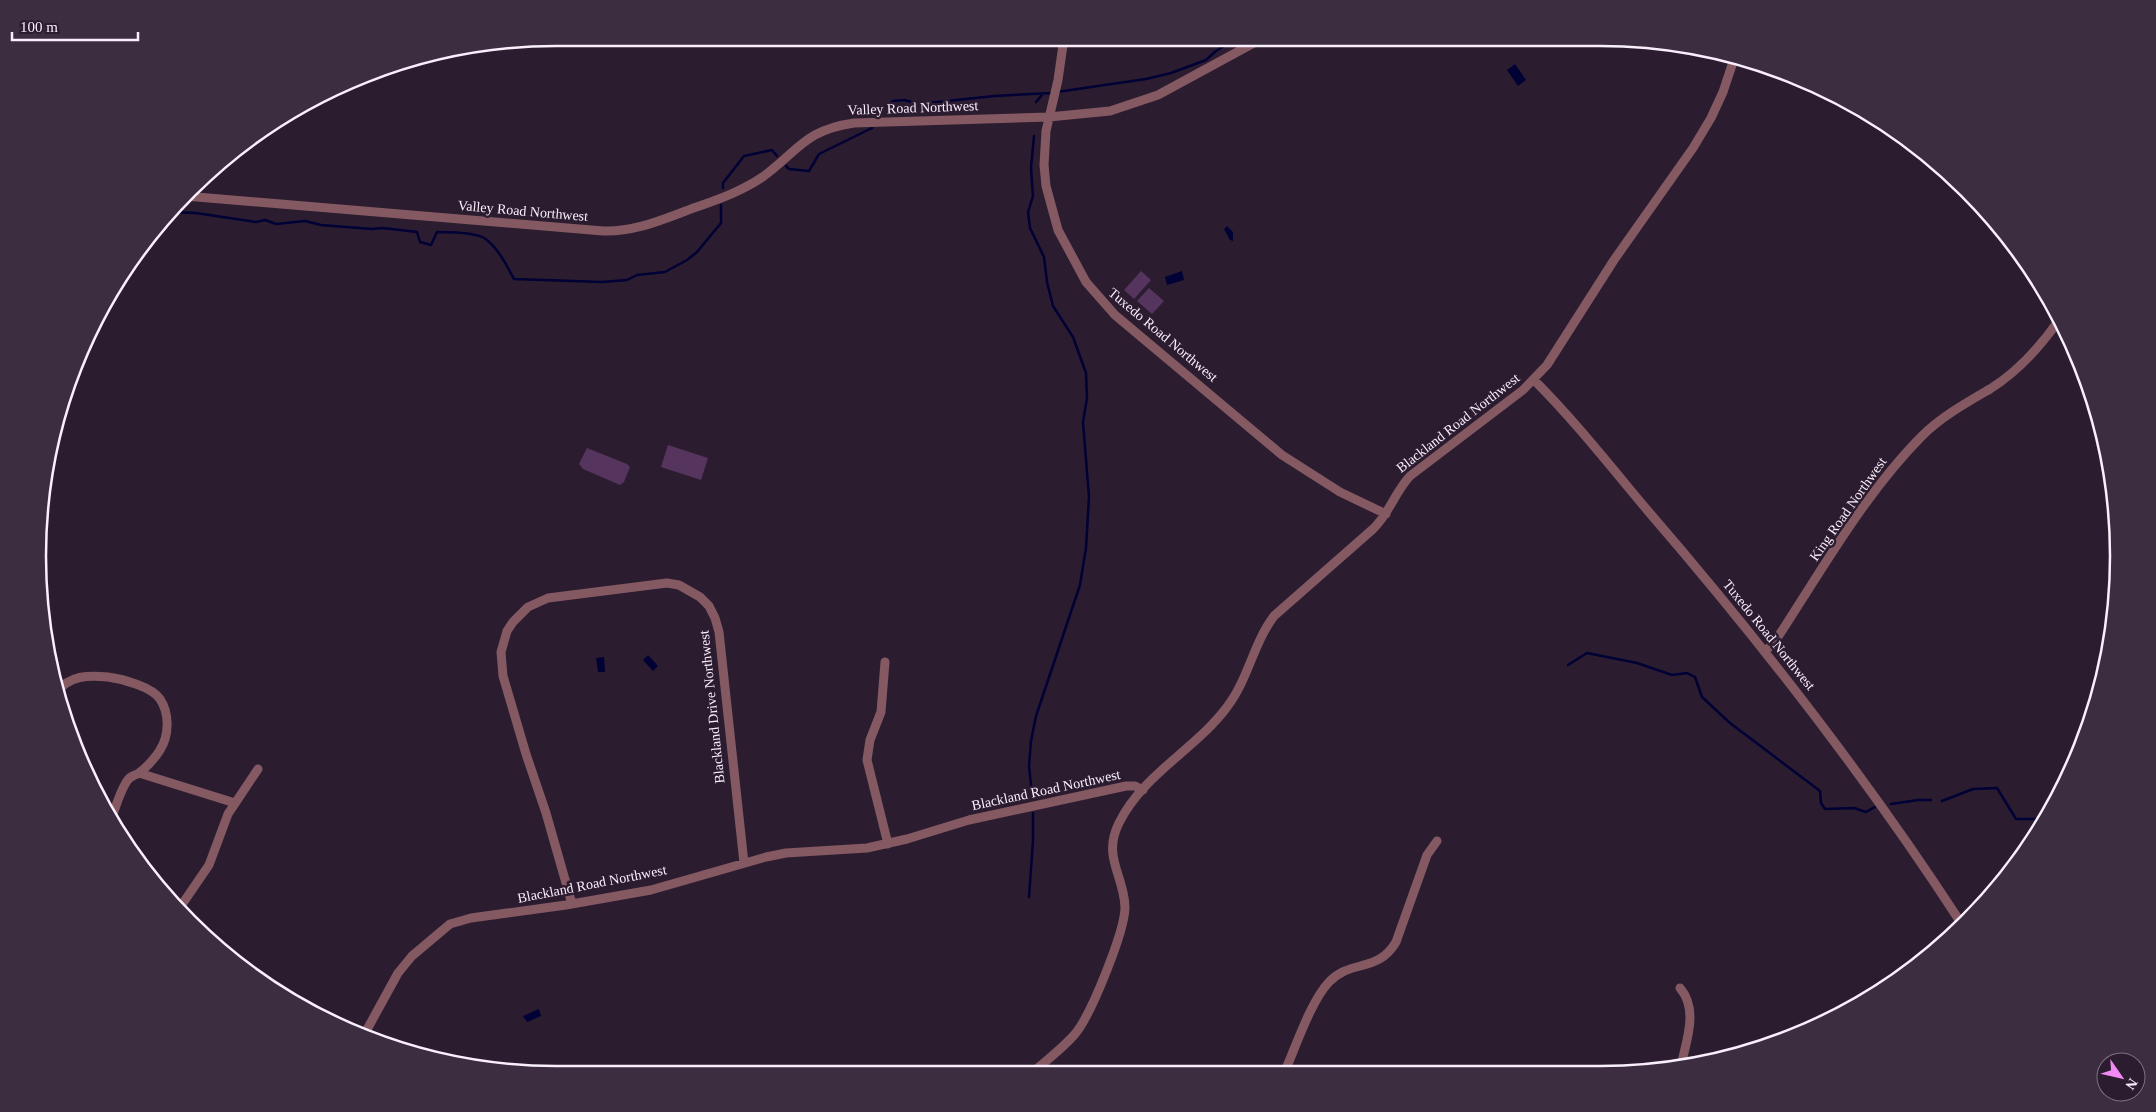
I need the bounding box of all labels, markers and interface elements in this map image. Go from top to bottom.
scale bar [12,10,139,42]
text: 100 m [20,19,58,35]
street label: Valley Road Northwest [847,98,979,118]
street label: Valley Road Northwest [457,198,589,224]
street label: Tuxedo Road Northwest [1106,285,1220,385]
street label: Blackland Road Northwest [1394,370,1522,476]
street label: King Road Northwest [1807,454,1889,564]
street label: Tuxedo Road Northwest [1720,577,1818,693]
street label: Blackland Drive Northwest [696,630,728,784]
street label: Blackland Road Northwest [970,767,1122,813]
street label: Blackland Road Northwest [516,862,668,906]
north arrow [2096,1052,2146,1102]
text: N [2122,1076,2140,1092]

